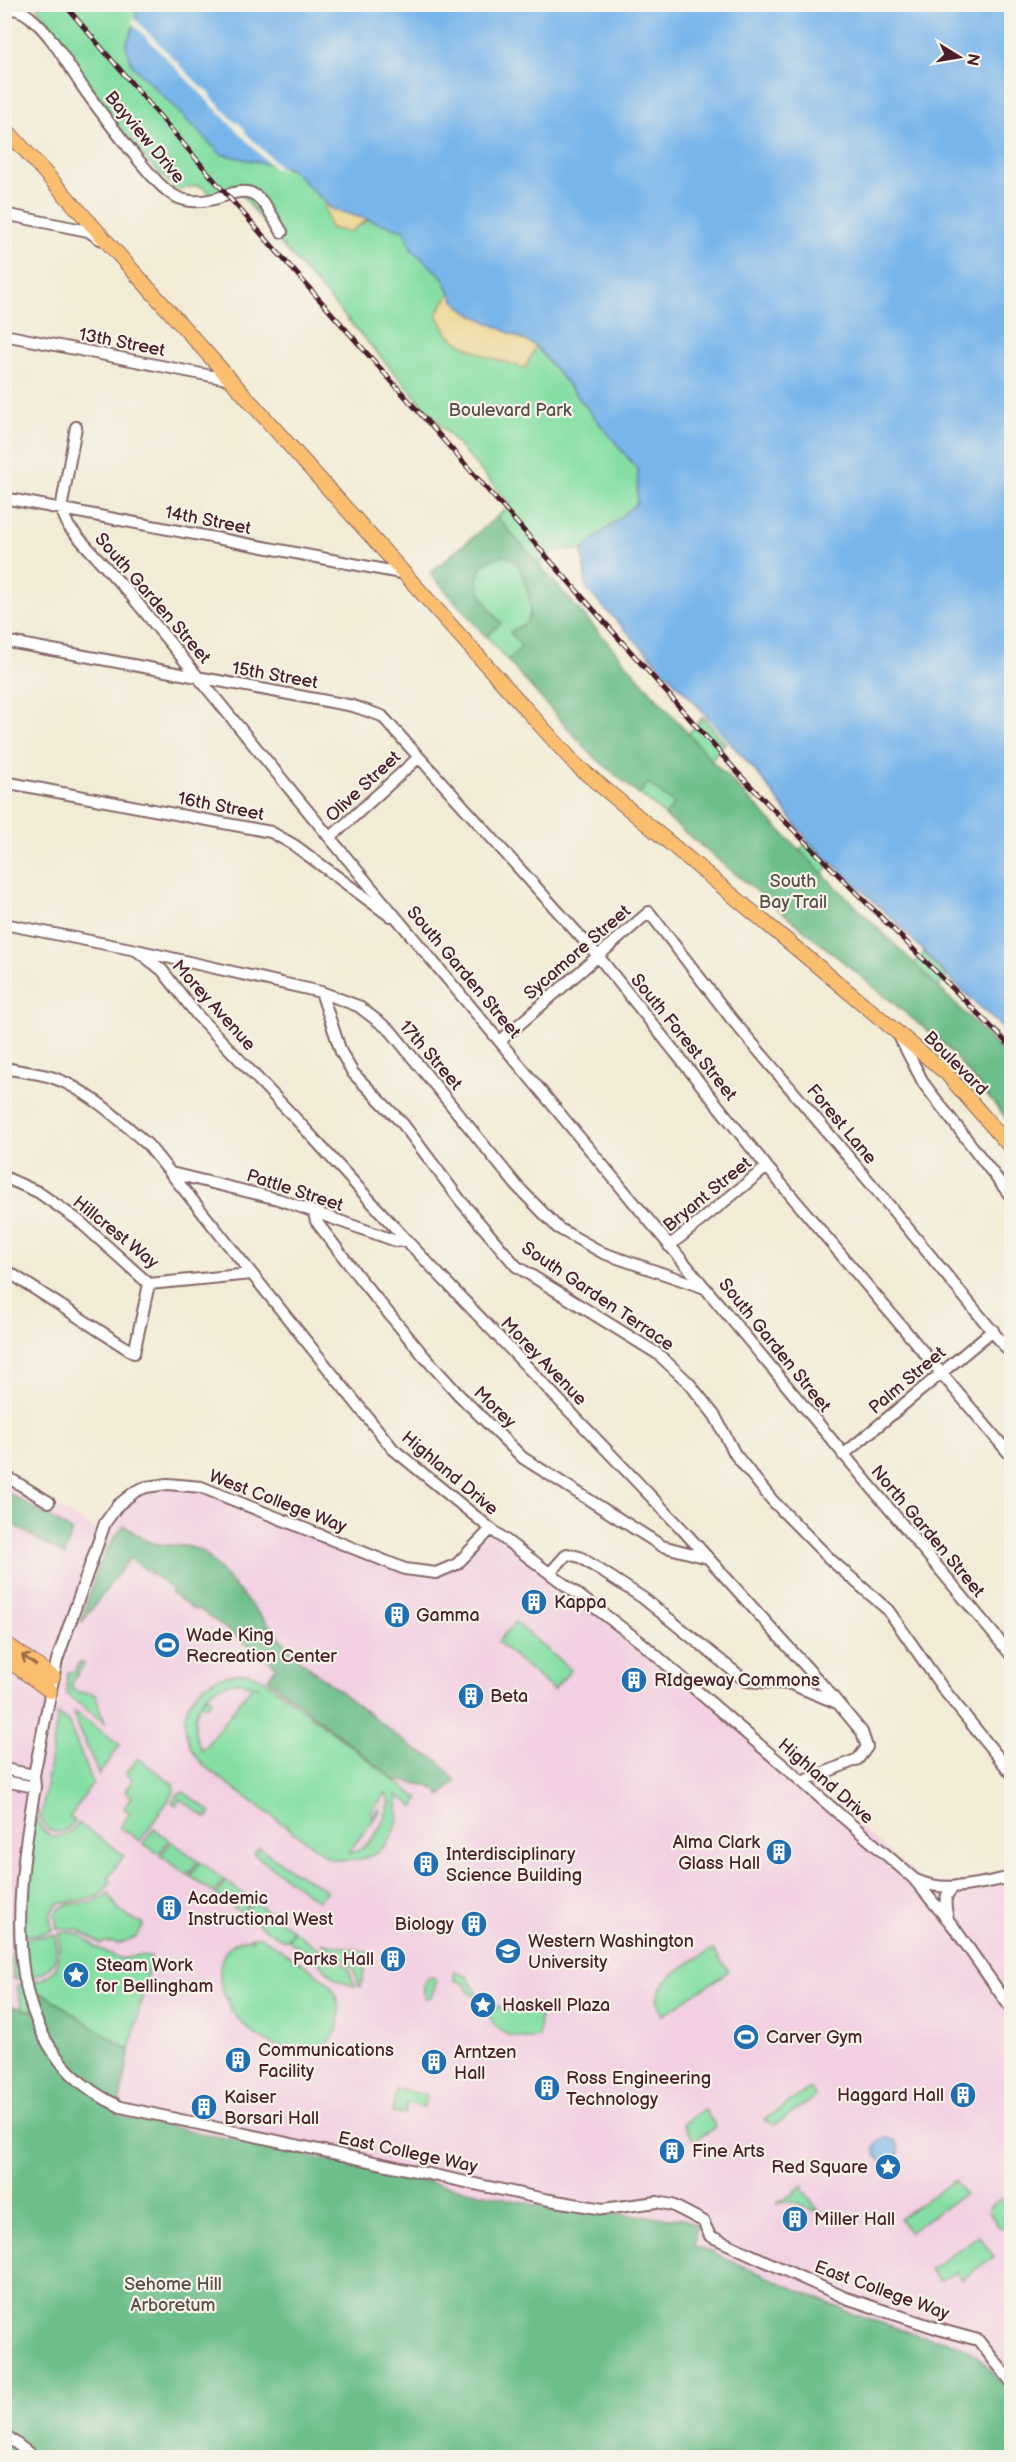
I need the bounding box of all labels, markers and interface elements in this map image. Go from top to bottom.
north arrow [929,27,989,87]
text: N [962,52,983,67]
street label: Bayview Drive [100,87,189,188]
street label: 13th Street [77,324,167,361]
park label: Boulevard Park [449,400,572,421]
street label: 14th Street [163,502,253,539]
street label: South Garden Street [90,529,215,668]
street label: 15th Street [230,658,320,693]
street label: Olive Street [322,746,405,826]
street label: 16th Street [176,788,266,825]
park label: South Bay Trail [759,871,827,913]
street label: Sycamore Street [520,900,635,1004]
street label: South Garden Street [402,902,525,1043]
street label: Morey Avenue [167,956,260,1055]
street label: South Forest Street [626,970,741,1105]
street label: 17th Street [395,1016,467,1095]
street label: Boulevard [919,1027,992,1100]
street label: Forest Lane [802,1080,881,1169]
street label: Bryant Street [659,1152,756,1236]
street label: Pattle Street [244,1165,346,1216]
street label: Hillcrest Way [69,1192,163,1274]
street label: South Garden Terrace [518,1238,678,1355]
street label: South Garden Street [714,1274,835,1417]
street label: Morey Avenue [496,1312,592,1410]
street label: Palm Street [865,1342,950,1419]
street label: Morey [469,1382,521,1432]
street label: Highland Drive [397,1427,502,1520]
street label: North Garden Street [866,1461,989,1602]
street label: West College Way [206,1466,350,1538]
building icon: Kappa [519,1587,549,1617]
place label: Kappa [554,1592,607,1613]
building icon: Gamma [382,1600,412,1630]
place label: Gamma [416,1605,480,1626]
place label: Wade King Recreation Center [186,1625,337,1667]
sports icon: Wade King Recreation Center [152,1630,182,1660]
one-way arrow [21,1653,37,1666]
building icon: RIdgeway Commons [619,1665,649,1695]
place label: RIdgeway Commons [654,1670,820,1691]
building icon: Beta [456,1681,486,1711]
place label: Beta [490,1686,528,1707]
street label: Highland Drive [774,1734,878,1829]
place label: Alma Clark Glass Hall [673,1832,760,1874]
building icon: Alma Clark Glass Hall [764,1837,794,1867]
place label: Interdisciplinary Science Building [446,1844,582,1886]
building icon: Interdisciplinary Science Building [411,1849,441,1879]
place label: Academic Instructional West [188,1888,334,1930]
building icon: Academic Instructional West [154,1893,184,1923]
building icon: Biology [459,1909,489,1939]
place label: Biology [395,1914,455,1935]
place label: Western Washington University [528,1931,694,1973]
school or university icon: Western Washington University [493,1936,523,1966]
building icon: Parks Hall [378,1944,408,1974]
place label: Parks Hall [293,1949,374,1970]
place label: Steam Work for Bellingham [96,1955,213,1997]
place icon: Steam Work for Bellingham [61,1960,91,1990]
place icon: Haskell Plaza [468,1990,498,2020]
place label: Haskell Plaza [502,1995,610,2016]
sports icon: Carver Gym [731,2022,761,2052]
place label: Carver Gym [766,2027,862,2048]
place label: Communications Facility [258,2040,394,2082]
place label: Arntzen Hall [454,2042,516,2084]
building icon: Communications Facility [223,2045,253,2075]
building icon: Arntzen Hall [419,2047,449,2077]
place label: Ross Engineering Technology [566,2068,711,2110]
building icon: Ross Engineering Technology [532,2073,562,2103]
building icon: Haggard Hall [948,2080,978,2110]
place label: Haggard Hall [837,2085,944,2106]
place label: Kaiser Borsari Hall [224,2087,319,2129]
building icon: Kaiser Borsari Hall [189,2092,219,2122]
street label: East College Way [336,2127,480,2178]
building icon: Fine Arts [657,2136,687,2166]
place label: Fine Arts [692,2141,765,2162]
place icon: Red Square [873,2152,903,2182]
place label: Red Square [771,2157,868,2178]
building icon: Miller Hall [780,2204,810,2234]
place label: Miller Hall [814,2209,895,2230]
street label: East College Way [812,2256,953,2325]
park label: Sehome Hill Arboretum [124,2274,222,2316]

